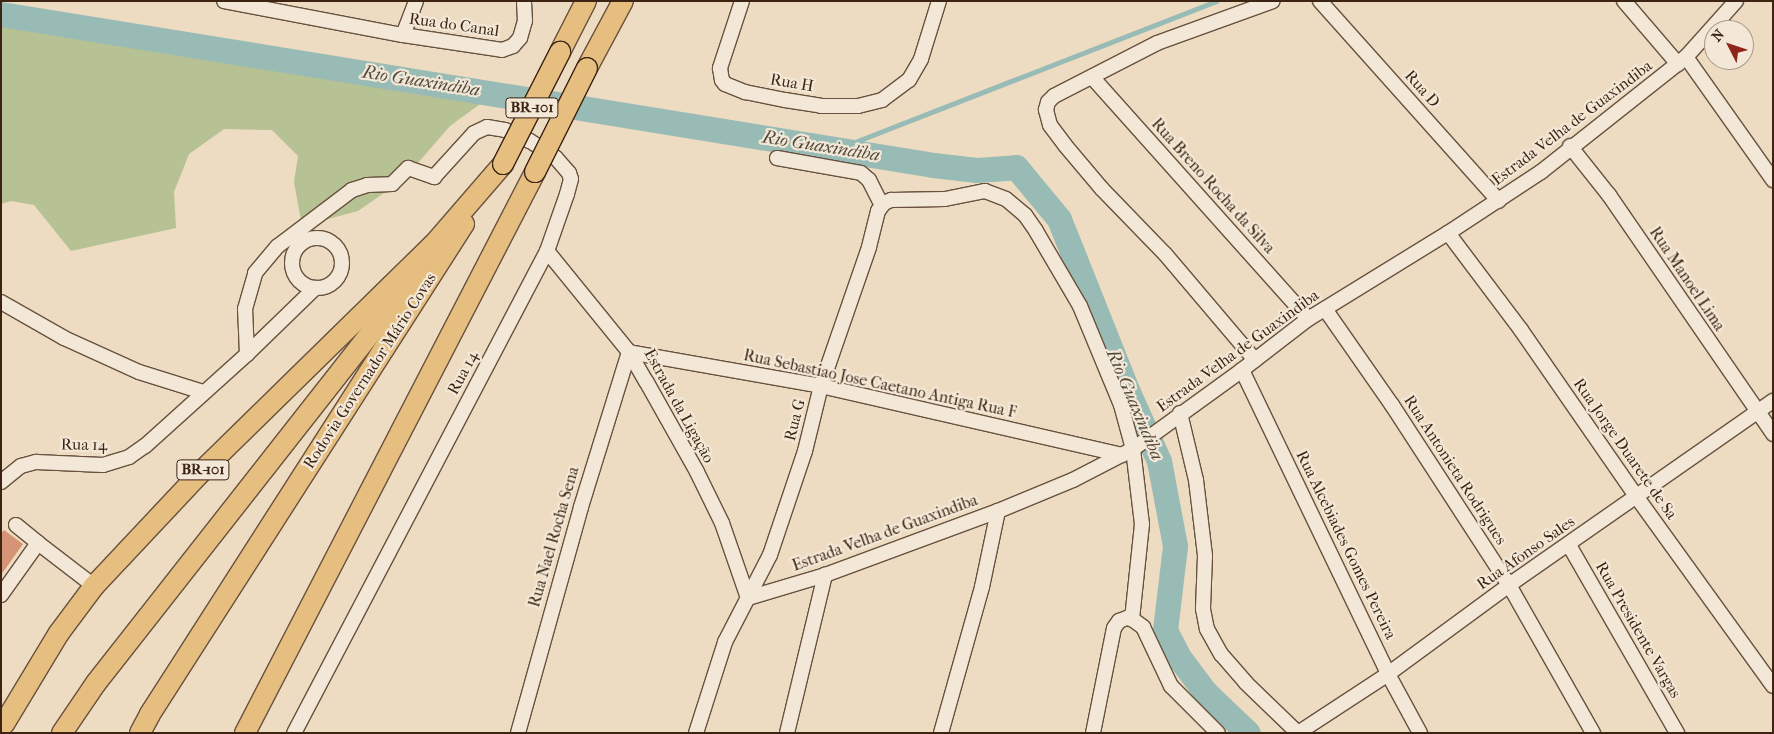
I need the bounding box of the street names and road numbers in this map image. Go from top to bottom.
street label: Rua do Canal [408,9,500,41]
street label: Estrada Velha de Guaxindiba [1488,56,1656,190]
street label: Rua D [1400,66,1444,112]
street label: Rua H [769,70,815,96]
road number: BR-101 [504,96,560,120]
street label: Rua Breno Rocha da Silva [1147,114,1279,258]
street label: Rua Manoel Lima [1645,223,1729,335]
street label: Rodovia Governador Mário Covas [299,270,441,472]
street label: Estrada Velha de Guaxindiba [1153,286,1323,416]
street label: Estrada da Ligação [640,346,718,466]
street label: Rua Sebastiao Jose Caetano Antiga Rua F [742,346,1018,422]
street label: Rua 14 [444,348,482,398]
street label: Rua Jorge Duarete de Sa [1569,375,1681,523]
street label: Rua Antonieta Rodrigues [1400,392,1510,548]
street label: Rua G [781,397,809,443]
street label: Rua 14 [61,435,107,455]
street label: Rua Alcebiades Gomes Pereira [1292,447,1400,643]
road number: BR-101 [176,458,230,482]
street label: Rua Nael Rocha Sena [525,465,583,609]
street label: Estrada Velha de Guaxindiba [790,490,980,576]
street label: Rua Afonso Sales [1473,512,1579,594]
street label: Rua Presidente Vargas [1591,558,1685,702]

